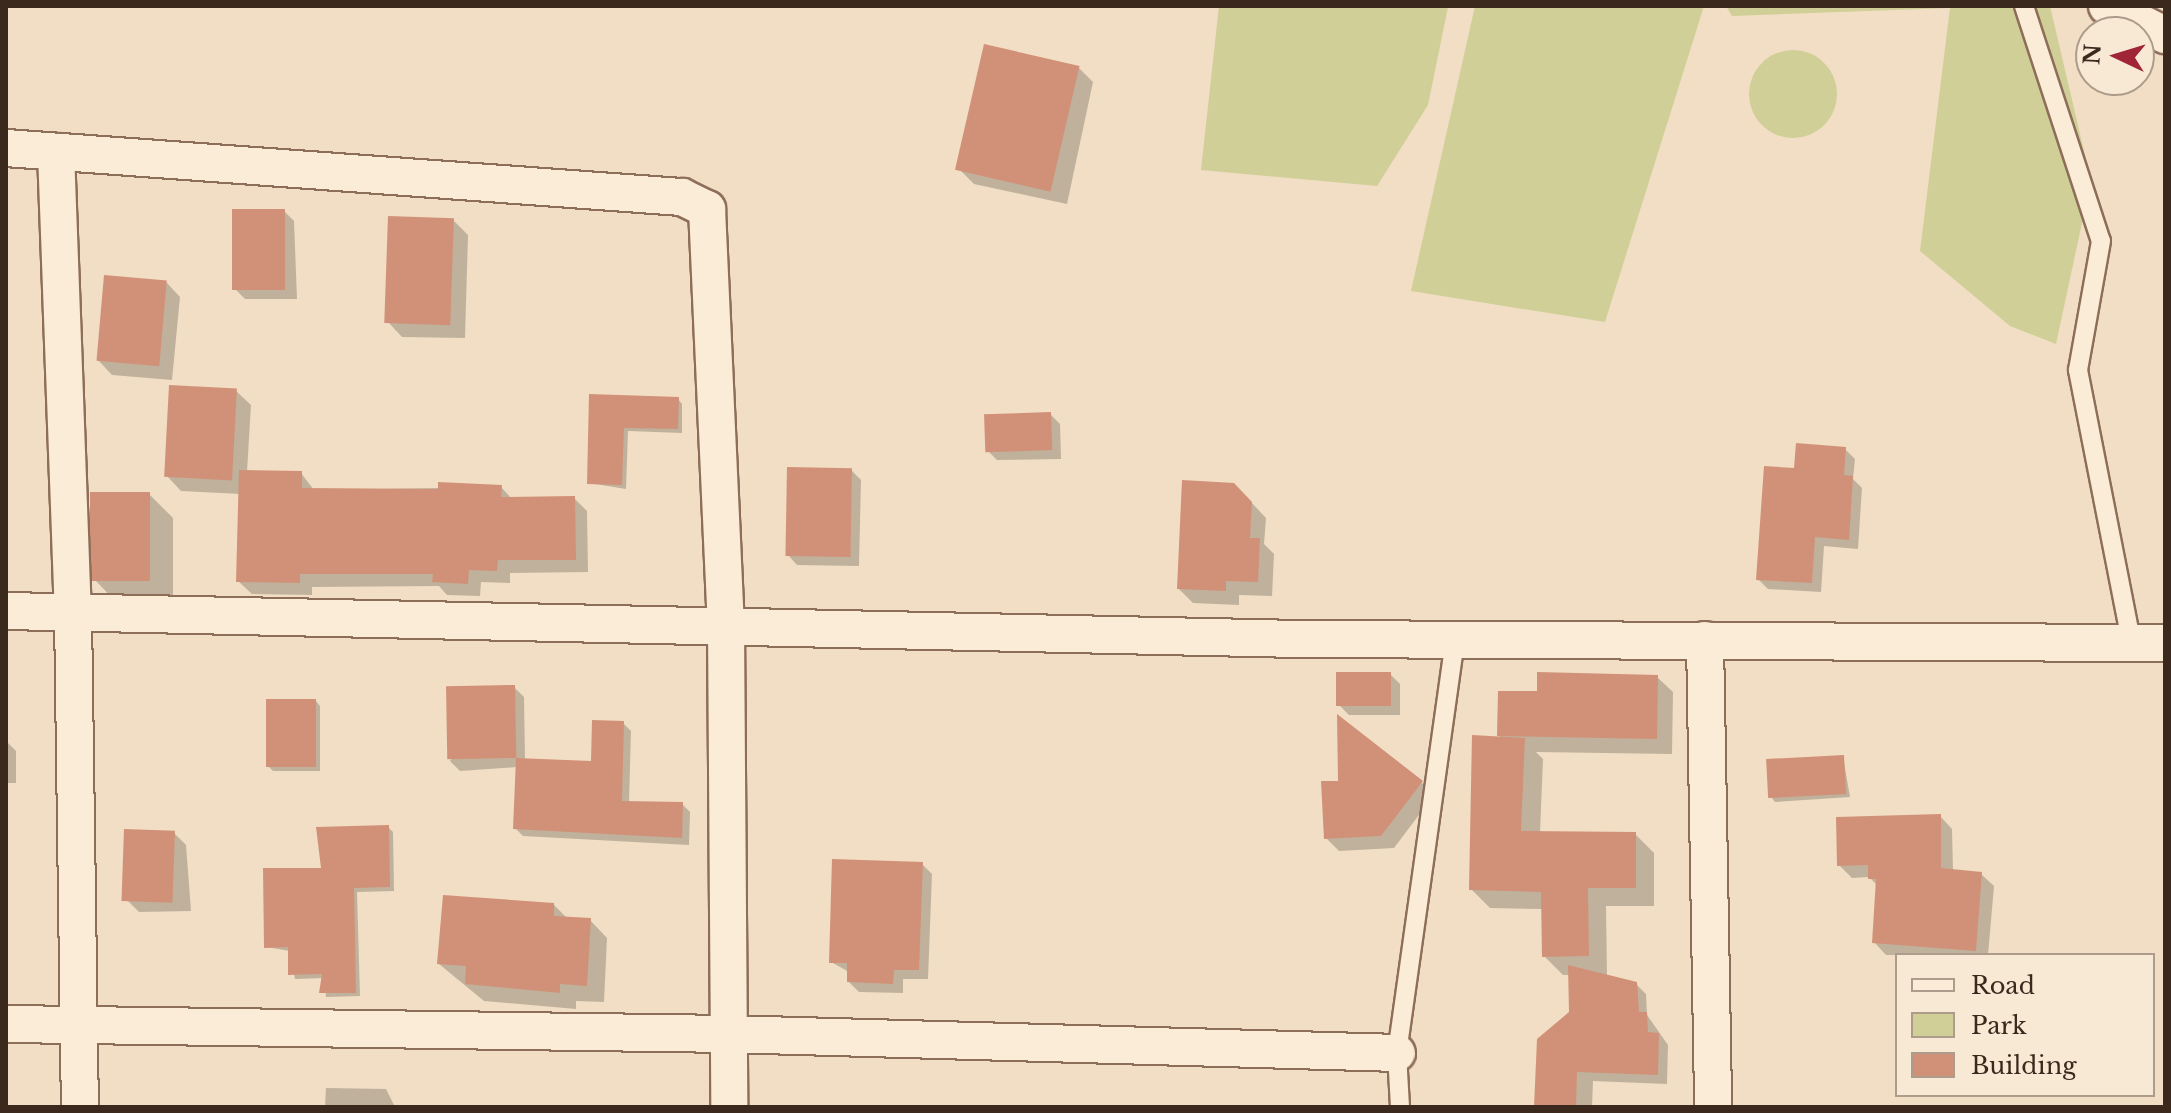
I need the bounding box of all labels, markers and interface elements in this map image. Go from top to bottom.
north arrow [2075,16,2155,96]
text: N [2078,43,2107,66]
legend [1895,953,2155,1097]
text: Road [1971,971,2035,1000]
text: Park [1971,1011,2027,1040]
text: Building [1971,1051,2077,1080]

